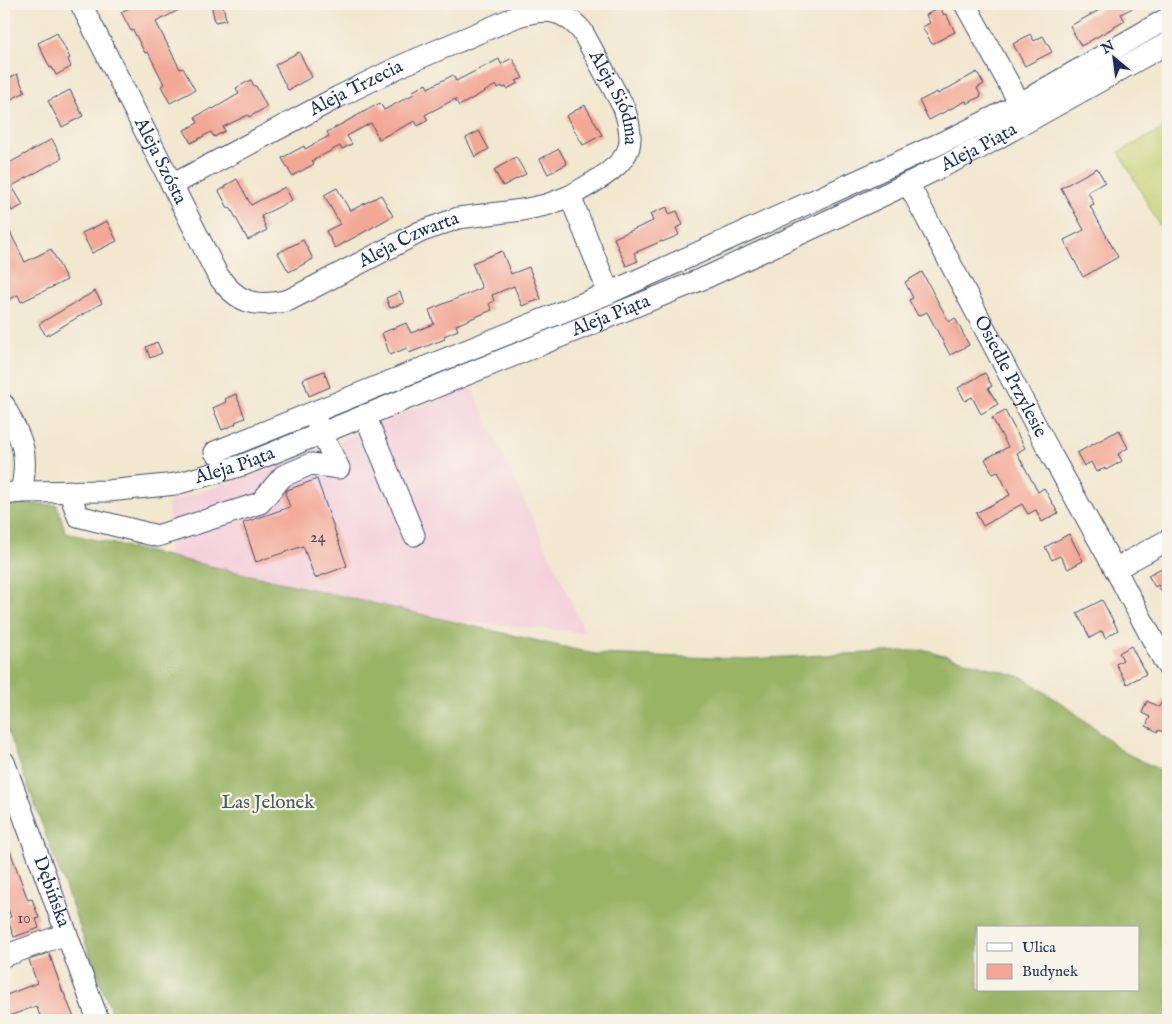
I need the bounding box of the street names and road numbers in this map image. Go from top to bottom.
street label: Aleja Siódma [582,45,642,147]
street label: Aleja Trzecia [304,54,408,123]
street label: Aleja Szósta [128,113,192,209]
street label: Aleja Piąta [936,117,1022,178]
street label: Aleja Czwarta [354,206,463,274]
street label: Aleja Piąta [567,289,654,343]
street label: Osiedle Przylesie [968,312,1052,442]
street label: Aleja Piąta [191,441,279,490]
street label: Dębińska [27,853,76,931]

